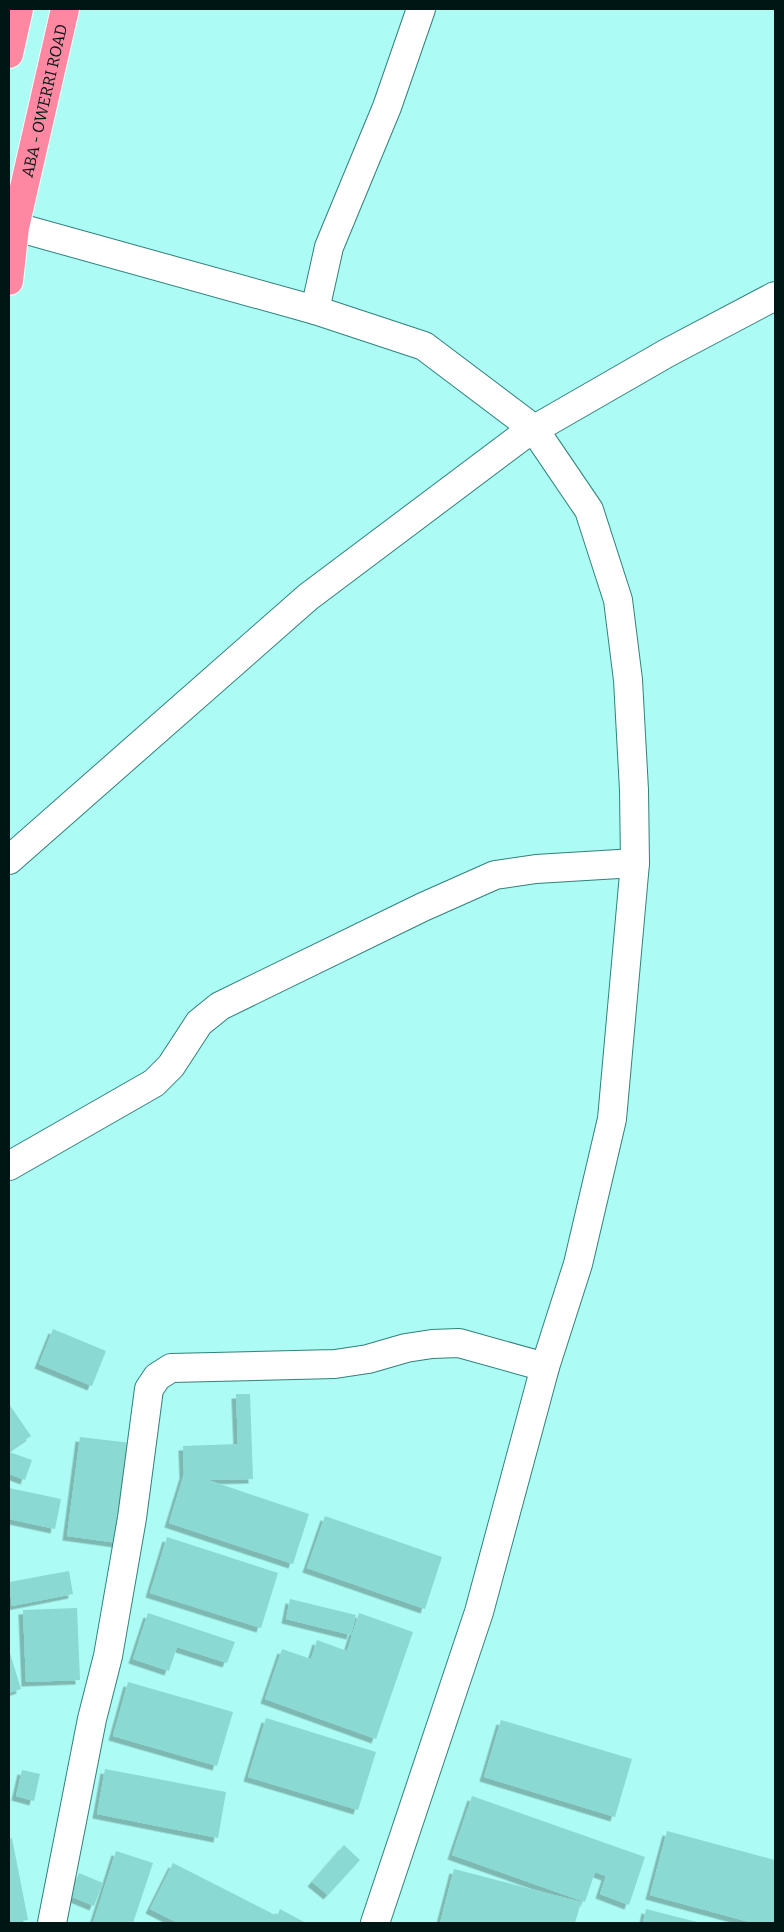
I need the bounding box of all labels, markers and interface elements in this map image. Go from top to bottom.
street label: ABA - OWERRI ROAD [17,22,71,179]

